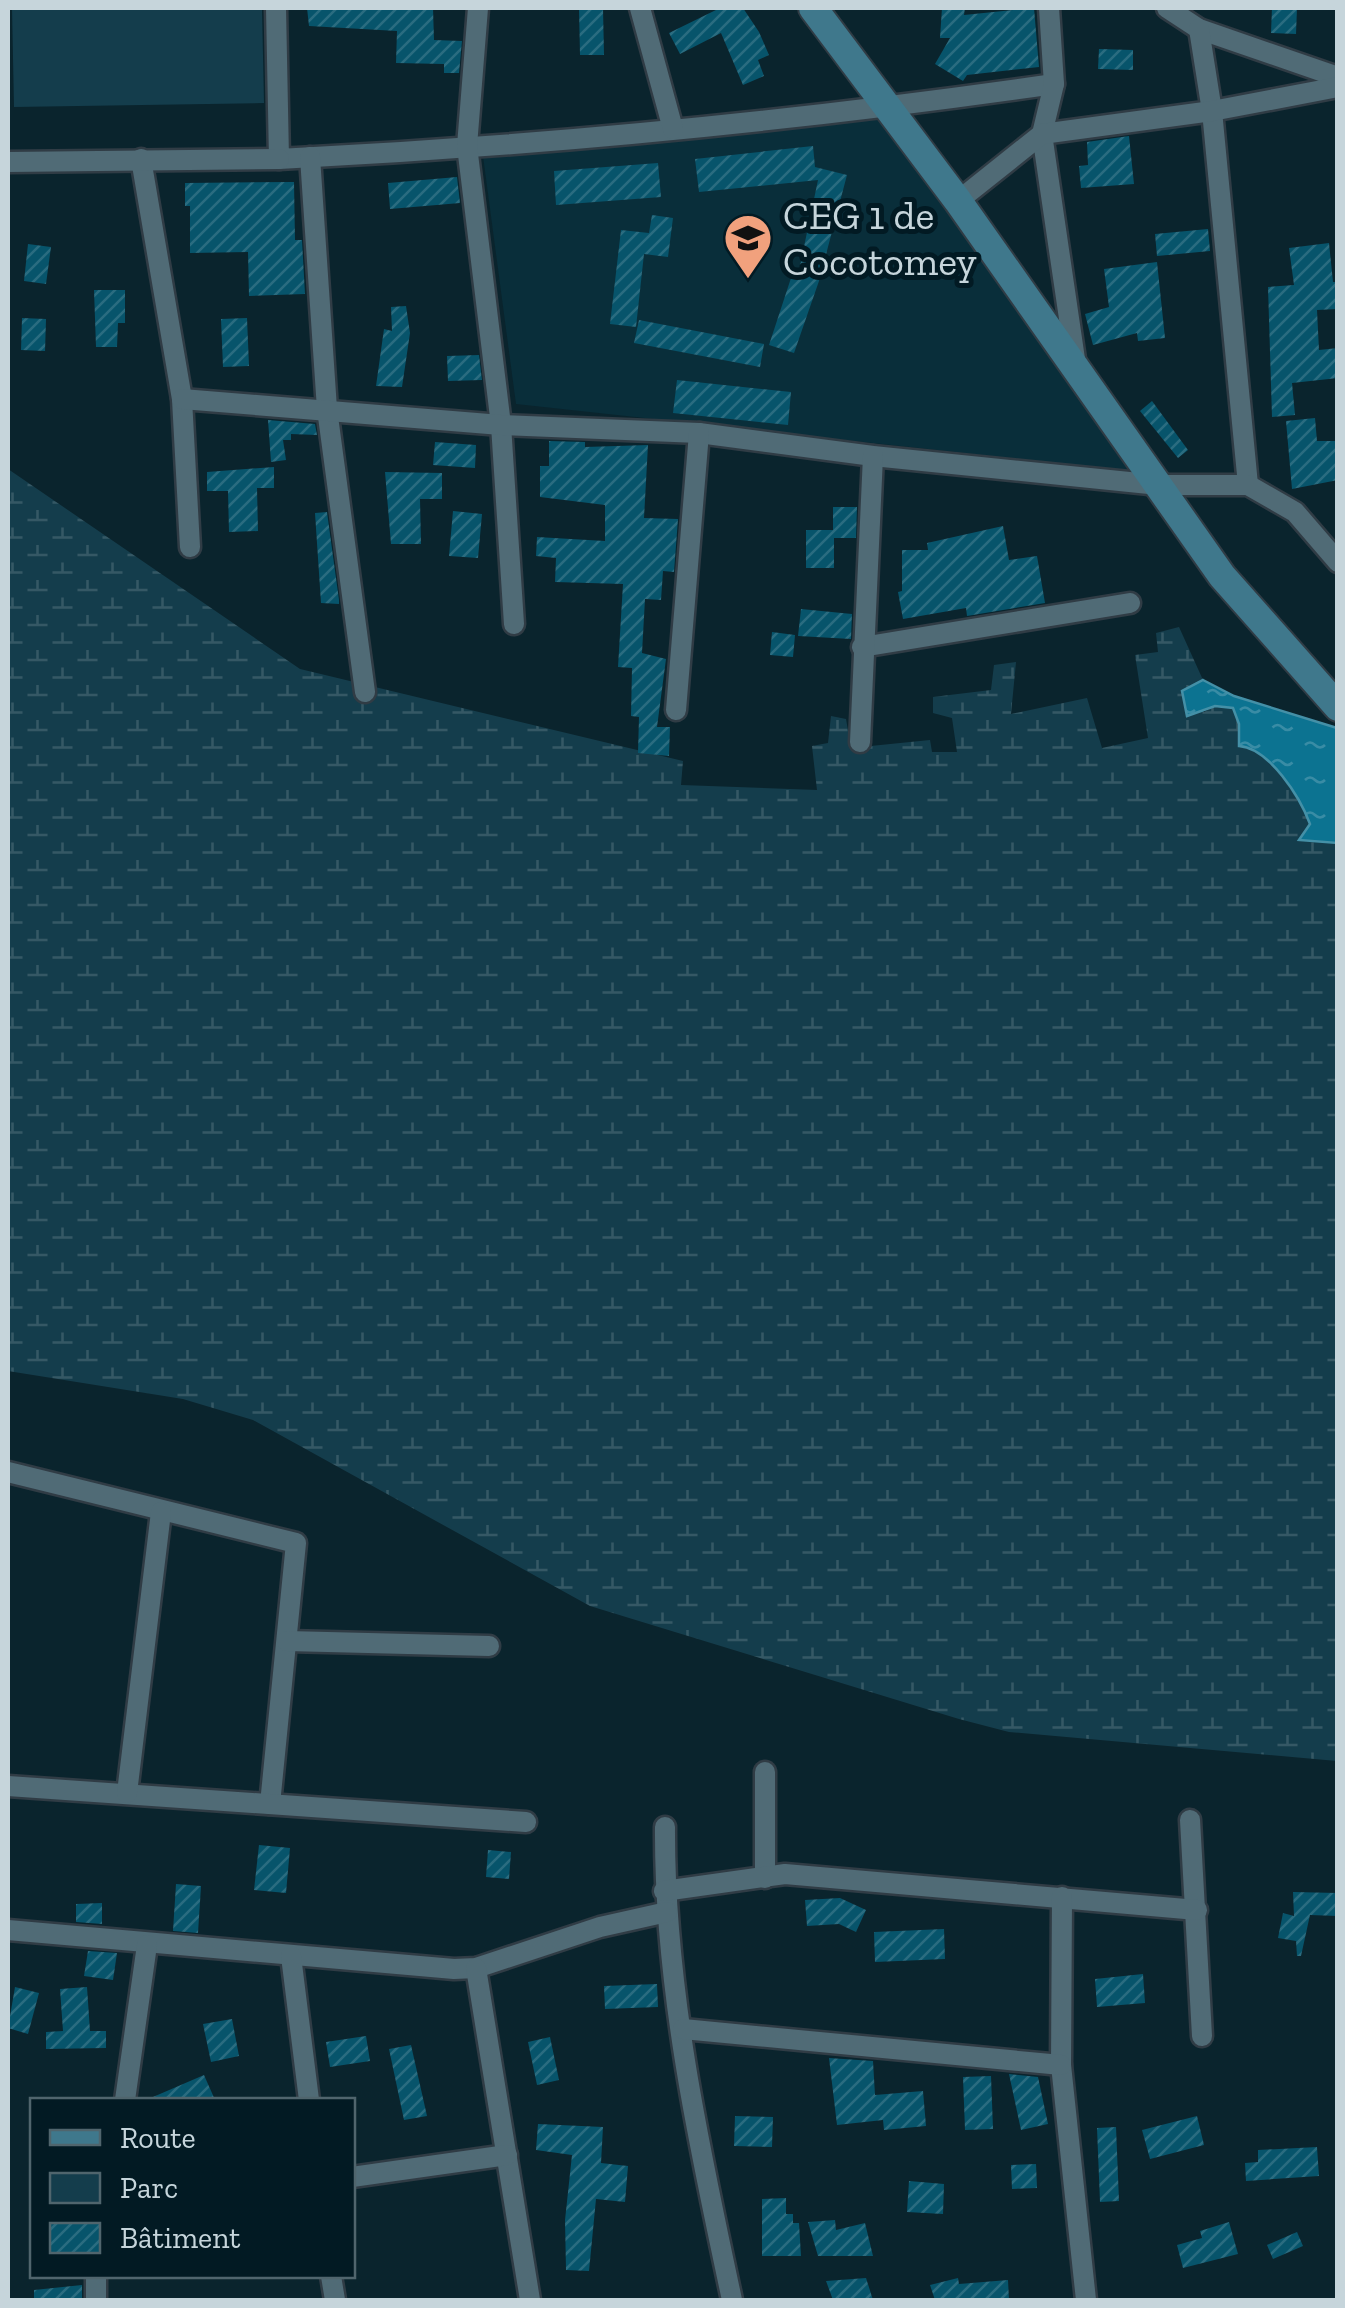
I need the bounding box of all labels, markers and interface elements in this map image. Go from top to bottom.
place label: CEG 1 de Cocotomey [783,191,977,285]
school or university icon: CEG 1 de Cocotomey [722,212,774,280]
legend [30,2098,355,2278]
text: Route [120,2120,196,2156]
text: Parc [120,2170,178,2206]
text: Bâtiment [120,2220,240,2256]

